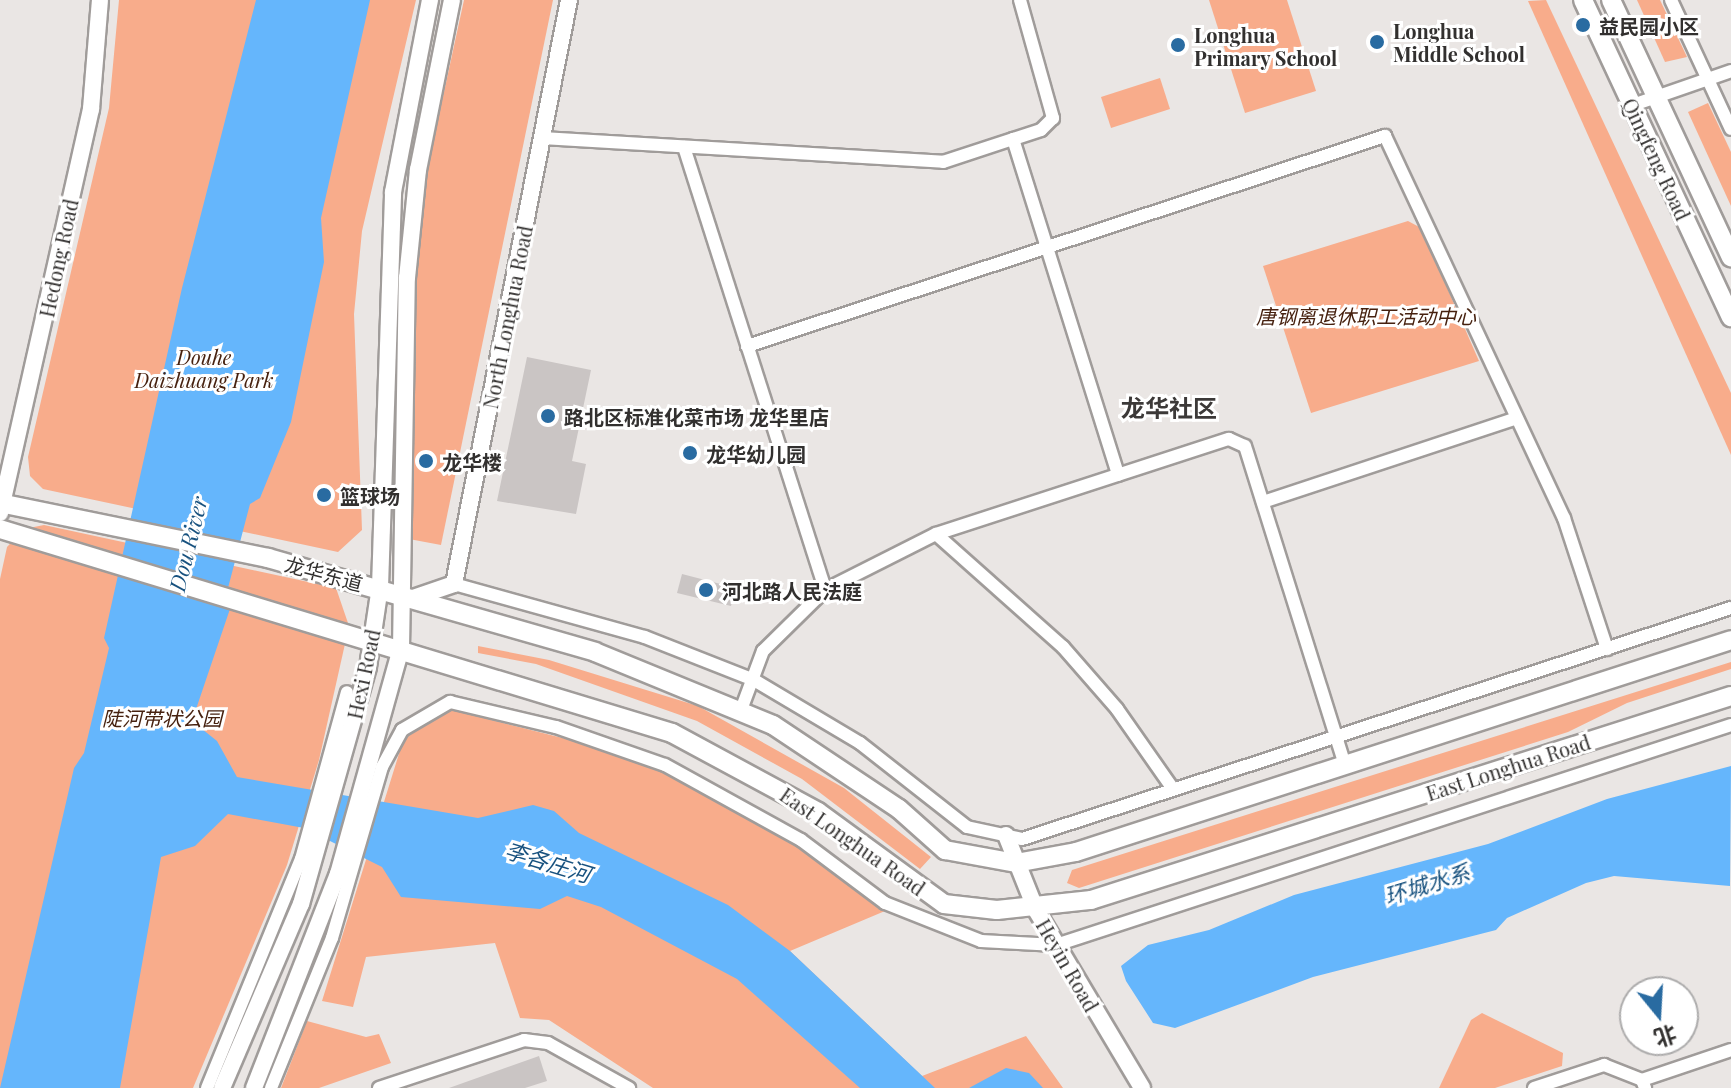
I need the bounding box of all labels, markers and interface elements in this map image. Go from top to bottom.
place label: 益民园小区 [1599,13,1699,37]
marker: 益民园小区 [1574,16,1592,34]
place label: Longhua Middle School [1393,18,1525,65]
place label: Longhua Primary School [1194,22,1338,69]
marker: Longhua Middle School [1368,33,1386,51]
marker: Longhua Primary School [1169,36,1187,54]
street label: Qingfeng Road [1618,94,1696,224]
street label: Hedong Road [34,197,82,319]
street label: North Longhua Road [477,223,537,411]
park label: 唐钢离退休职工活动中心 [1256,303,1476,327]
park label: Douhe Daizhuang Park [135,344,273,391]
district label: 龙华社区 [1121,394,1217,422]
place label: 路北区标准化菜市场 龙华里店 [564,404,829,428]
marker: 路北区标准化菜市场 龙华里店 [539,407,557,425]
place label: 龙华幼儿园 [706,441,806,465]
marker: 龙华幼儿园 [681,444,699,462]
place label: 龙华楼 [442,449,502,473]
marker: 龙华楼 [417,452,435,470]
place label: 篮球场 [340,483,400,507]
marker: 篮球场 [315,486,333,504]
water label: Dou River [164,494,212,594]
street label: 龙华东道 [282,551,366,595]
place label: 河北路人民法庭 [722,578,862,602]
marker: 河北路人民法庭 [697,581,715,599]
street label: Hexi Road [342,627,384,721]
park label: 陡河带状公园 [102,705,222,729]
street label: East Longhua Road [1423,729,1593,805]
street label: East Longhua Road [776,782,930,900]
water label: 李各庄河 [502,837,594,887]
water label: 环城水系 [1381,859,1473,909]
street label: Heyin Road [1032,914,1104,1016]
north arrow [1619,976,1699,1056]
text: 北 [1651,1019,1681,1055]

